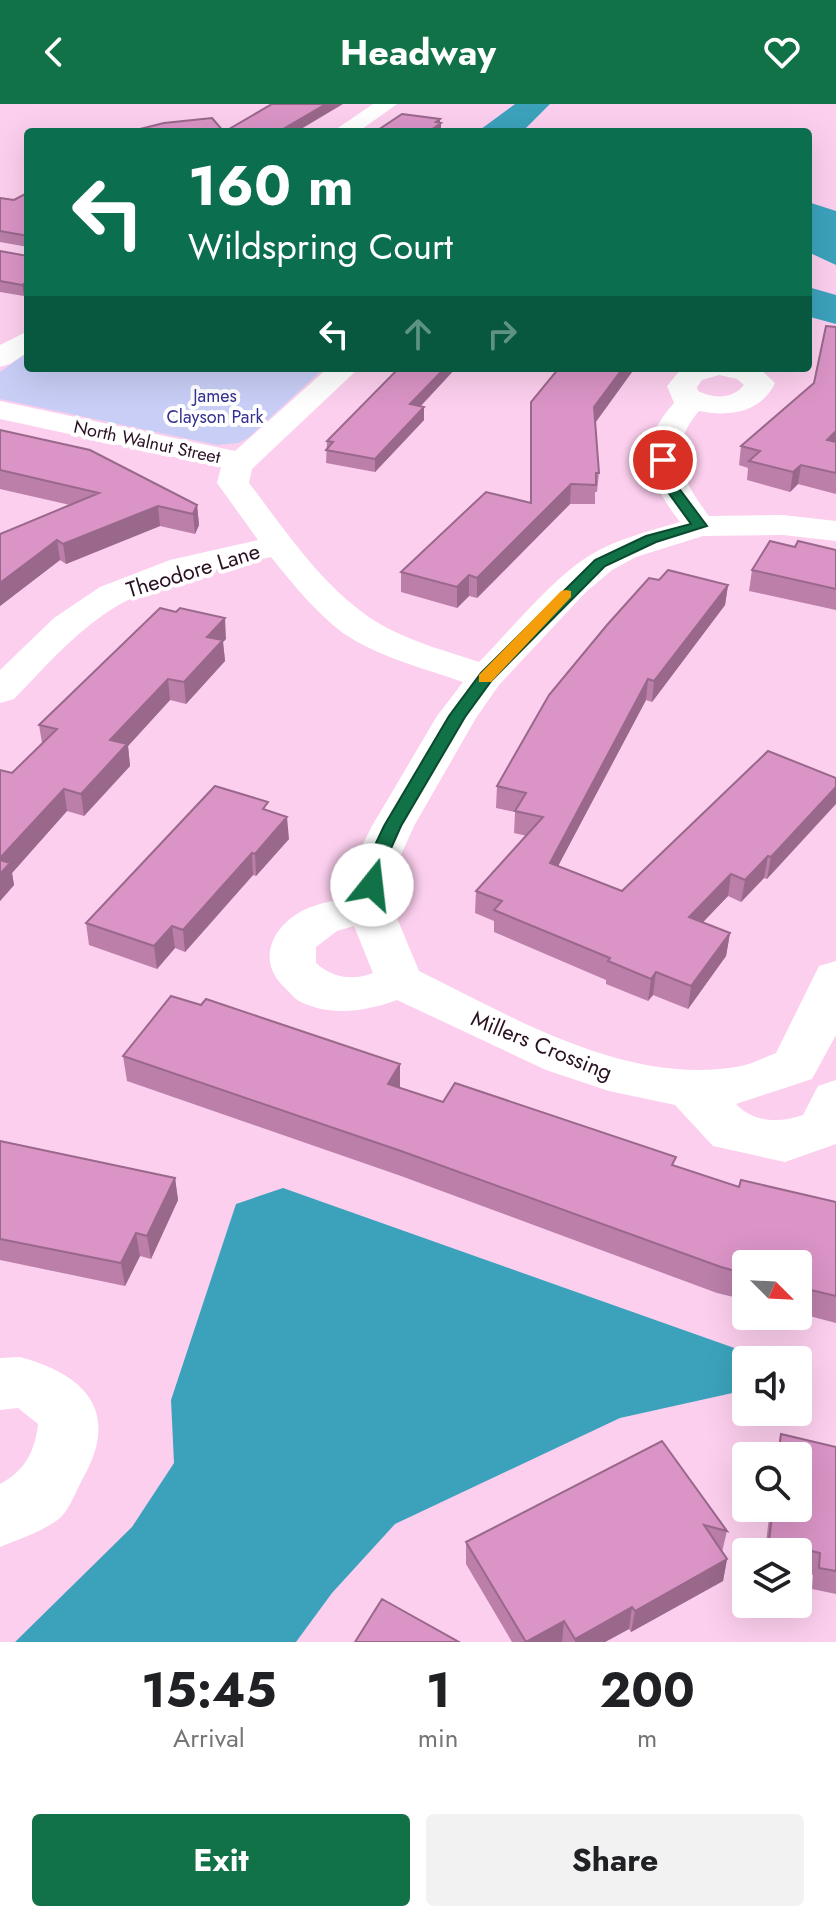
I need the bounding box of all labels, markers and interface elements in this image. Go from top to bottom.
text: Headway [340,26,496,78]
icon: back [32,30,76,74]
icon: heart [760,30,804,74]
text: 160 m [188,145,354,226]
icon: left [56,160,160,264]
text: Wildspring Court [188,220,453,272]
icon: left [312,312,356,356]
icon: ahead [396,312,440,356]
icon: right [480,312,524,356]
park label: James Clayson Park [167,383,264,430]
street label: North Walnut Street [71,414,223,470]
pin [629,426,697,494]
icon: arrive [641,438,685,482]
street label: Theodore Lane [122,534,264,606]
position arrow [330,843,414,927]
street label: Millers Crossing [467,1002,617,1088]
north arrow [732,1250,812,1330]
map controls [732,1250,812,1618]
button: sound [732,1346,812,1426]
button: search [732,1442,812,1522]
button: layers [732,1538,812,1618]
text: 15:45 [141,1656,277,1725]
text: 1 [426,1656,450,1725]
text: 200 [600,1656,695,1725]
text: Arrival [173,1719,245,1757]
text: min [418,1719,458,1757]
text: m [637,1719,657,1757]
button: Exit [32,1814,410,1906]
button: Share [426,1814,804,1906]

